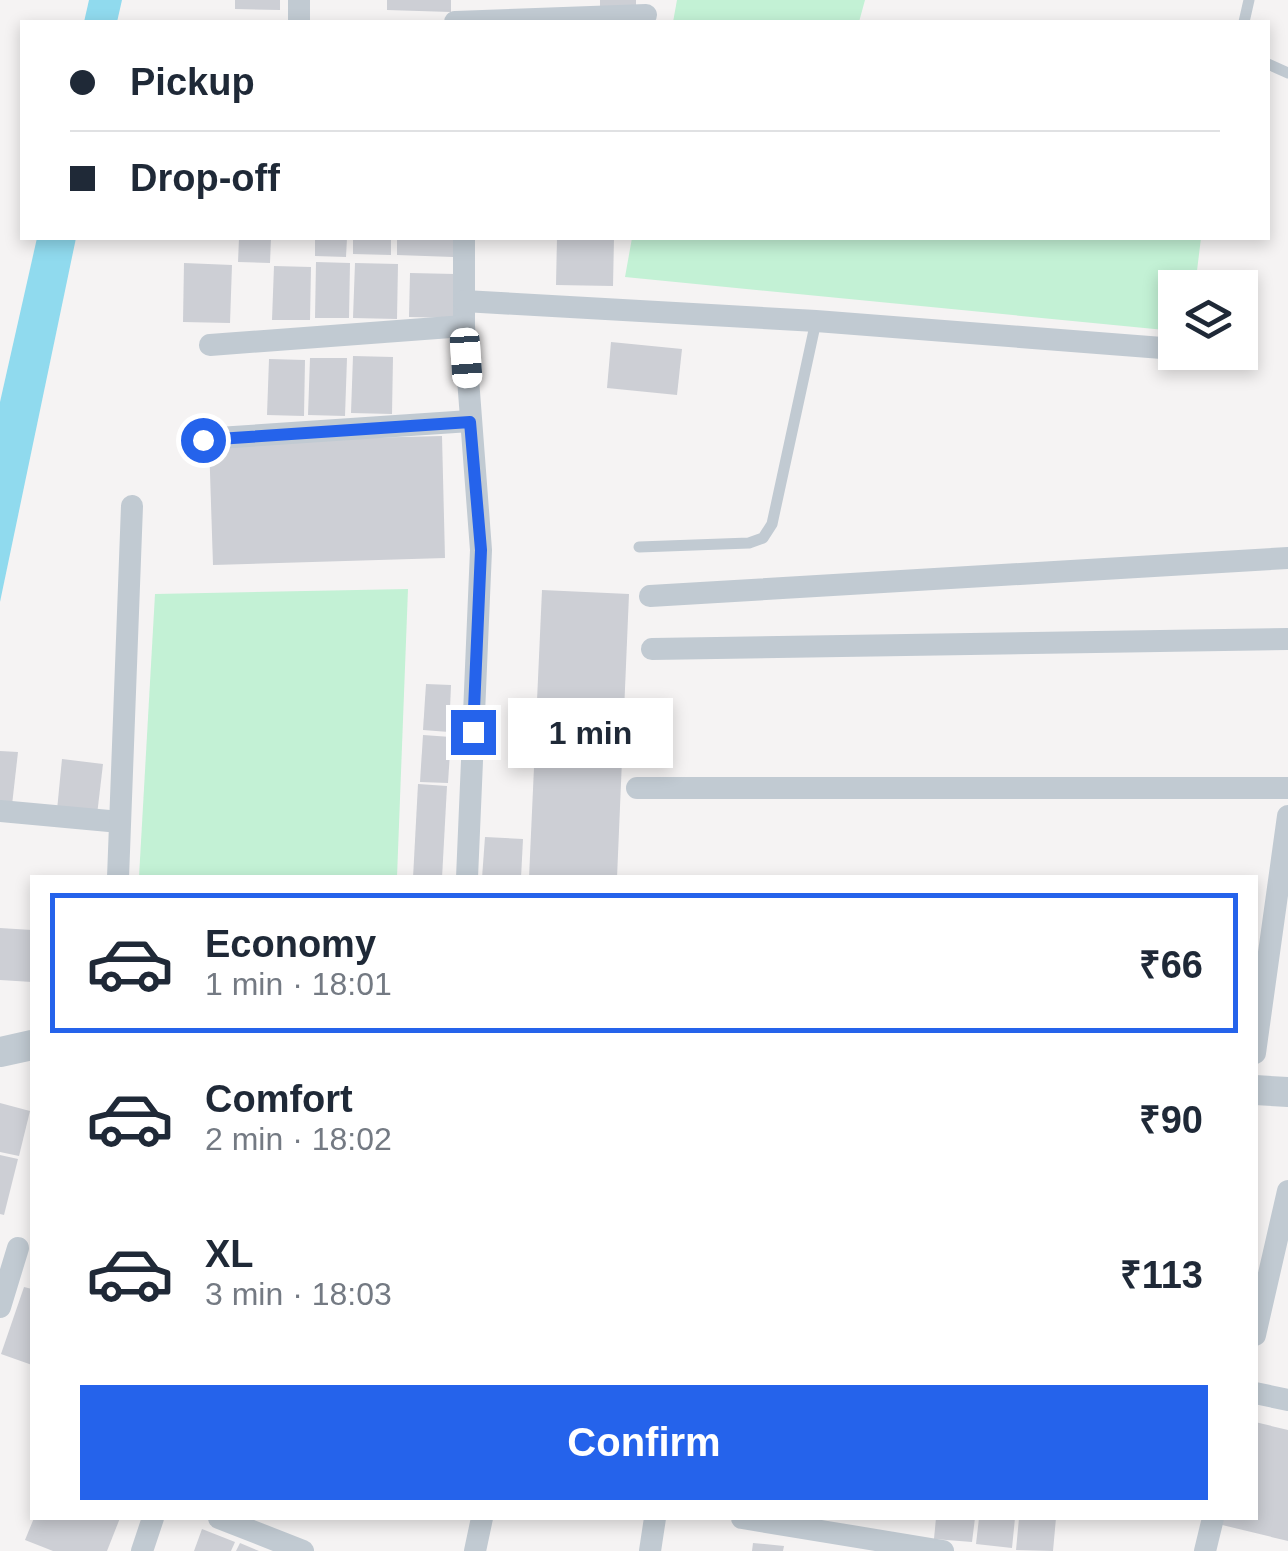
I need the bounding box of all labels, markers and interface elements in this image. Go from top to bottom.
text: Pickup [130,61,255,103]
text: Drop-off [130,157,280,199]
map controls [1158,270,1258,370]
button: layers [1158,270,1258,370]
car [449,327,483,389]
route start [181,418,226,463]
callout: 1 min [508,697,673,767]
route end [451,710,496,755]
text: 1 min [549,715,632,751]
icon: car [85,918,175,1008]
text: Economy [205,923,376,965]
text: ₹66 [1139,944,1203,986]
text: 1 min · 18:01 [205,966,392,1002]
icon: car [85,1073,175,1163]
text: Comfort [205,1078,353,1120]
text: ₹90 [1139,1099,1203,1141]
text: 2 min · 18:02 [205,1121,392,1157]
icon: car [85,1228,175,1318]
text: XL [205,1233,254,1275]
text: ₹113 [1120,1254,1203,1296]
text: 3 min · 18:03 [205,1276,392,1312]
button: Confirm [80,1385,1208,1500]

